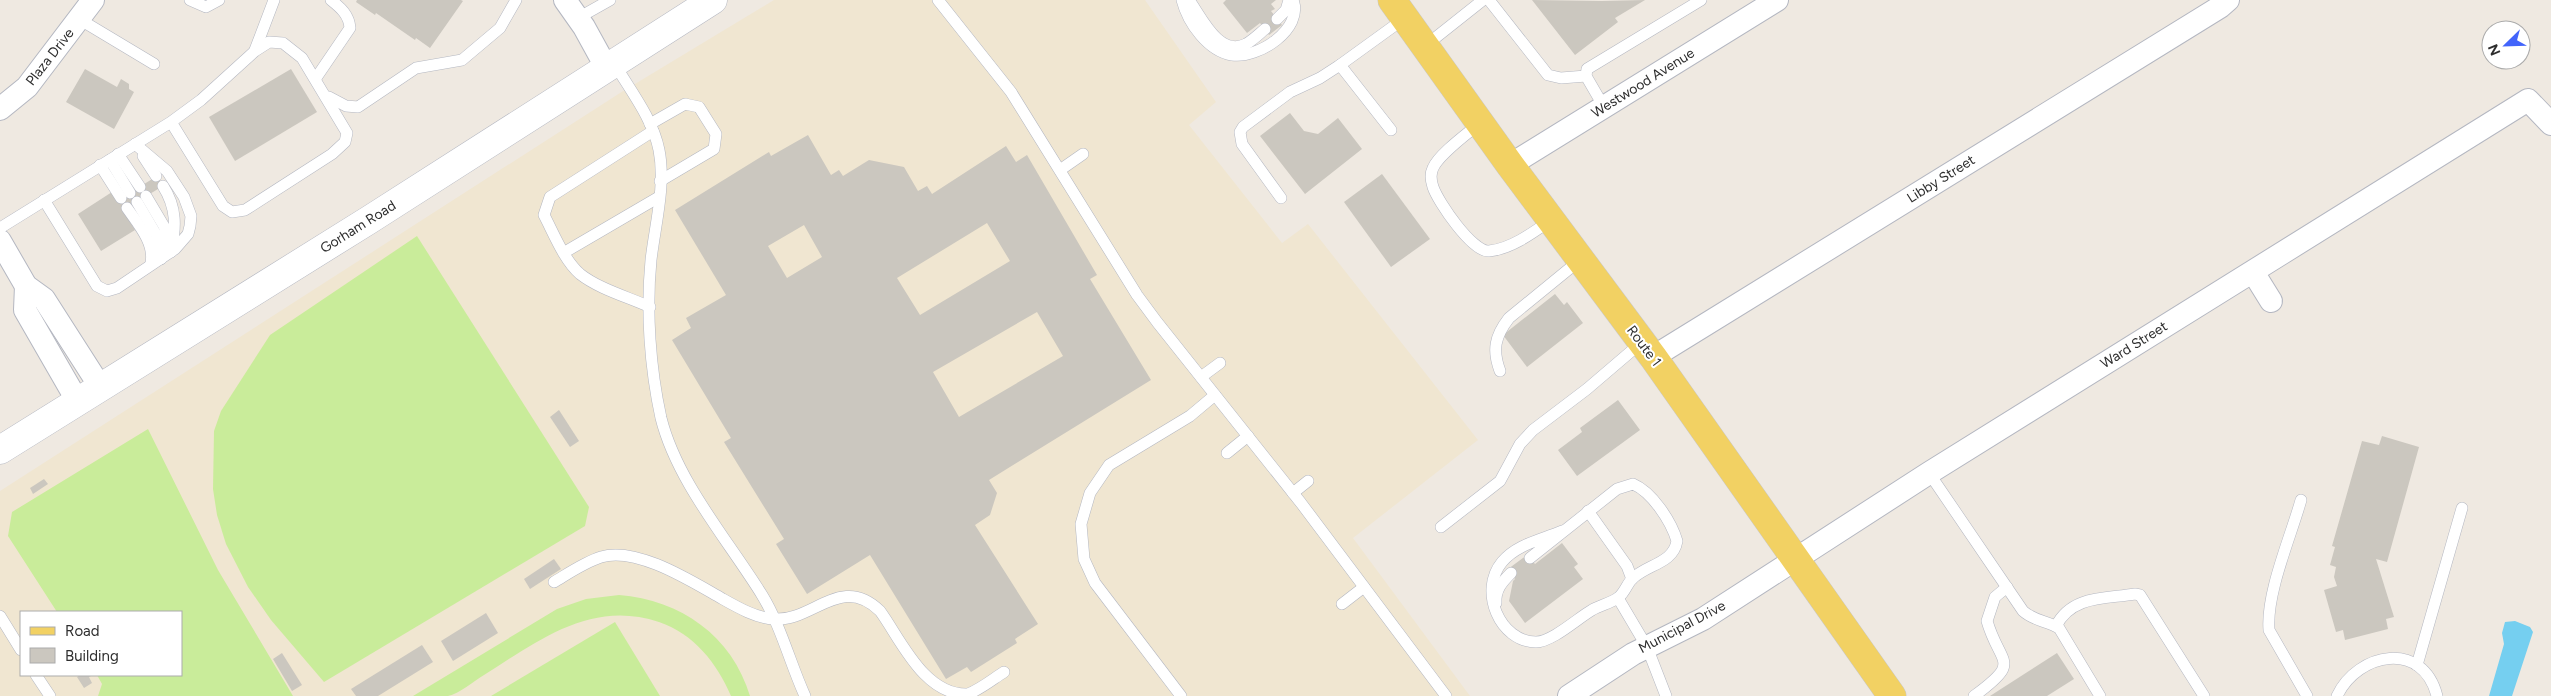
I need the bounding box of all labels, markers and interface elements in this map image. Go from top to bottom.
north arrow [2481,20,2531,70]
street label: Plaza Drive [22,25,78,89]
text: N [2485,42,2504,58]
street label: Westwood Avenue [1588,44,1698,122]
street label: Libby Street [1904,151,1978,207]
street label: Gorham Road [317,197,399,257]
street label: Ward Street [2097,318,2171,372]
street label: Route 1 [1623,322,1665,370]
street label: Municipal Drive [1636,597,1729,657]
legend [20,611,182,676]
text: Road [65,622,100,640]
text: Building [65,647,119,665]

